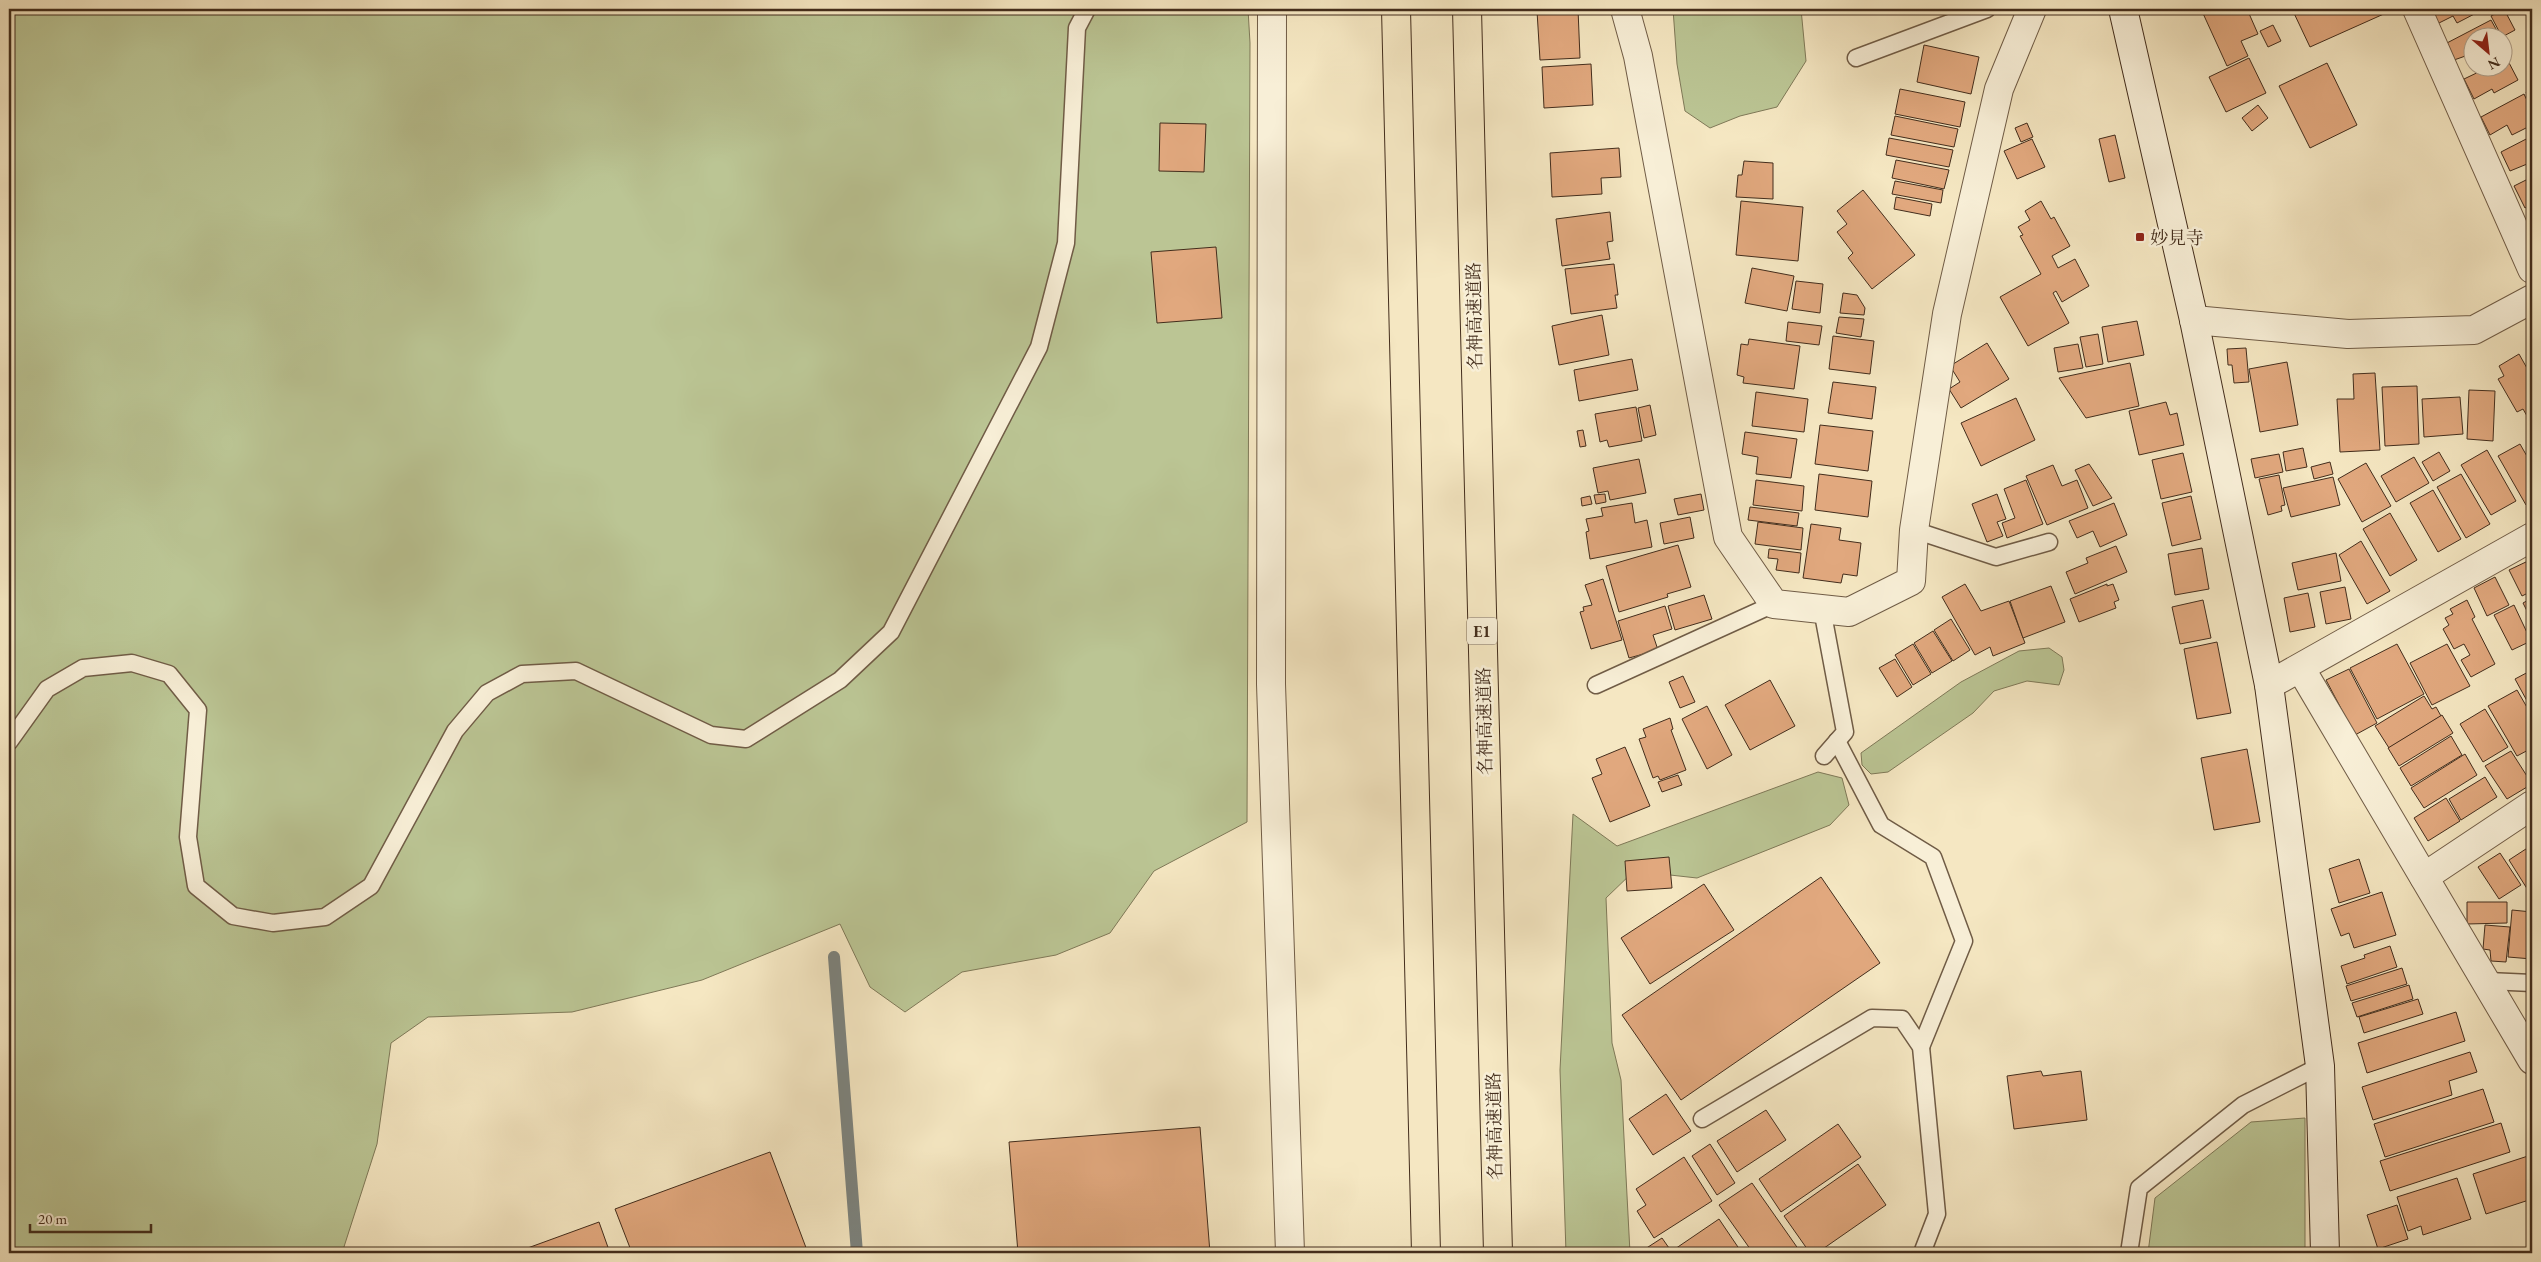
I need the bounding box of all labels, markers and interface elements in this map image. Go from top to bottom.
north arrow [2464,28,2514,78]
text: N [2484,53,2503,74]
place label: 妙見寺 [2150,226,2204,249]
marker: 妙見寺 [2134,231,2146,243]
street label: 名神高速道路 [1462,262,1486,370]
road number: E1 [1467,618,1497,644]
street label: 名神高速道路 [1472,667,1496,775]
street label: 名神高速道路 [1482,1072,1506,1180]
scale bar [30,1202,151,1234]
text: 20 m [38,1209,67,1228]

